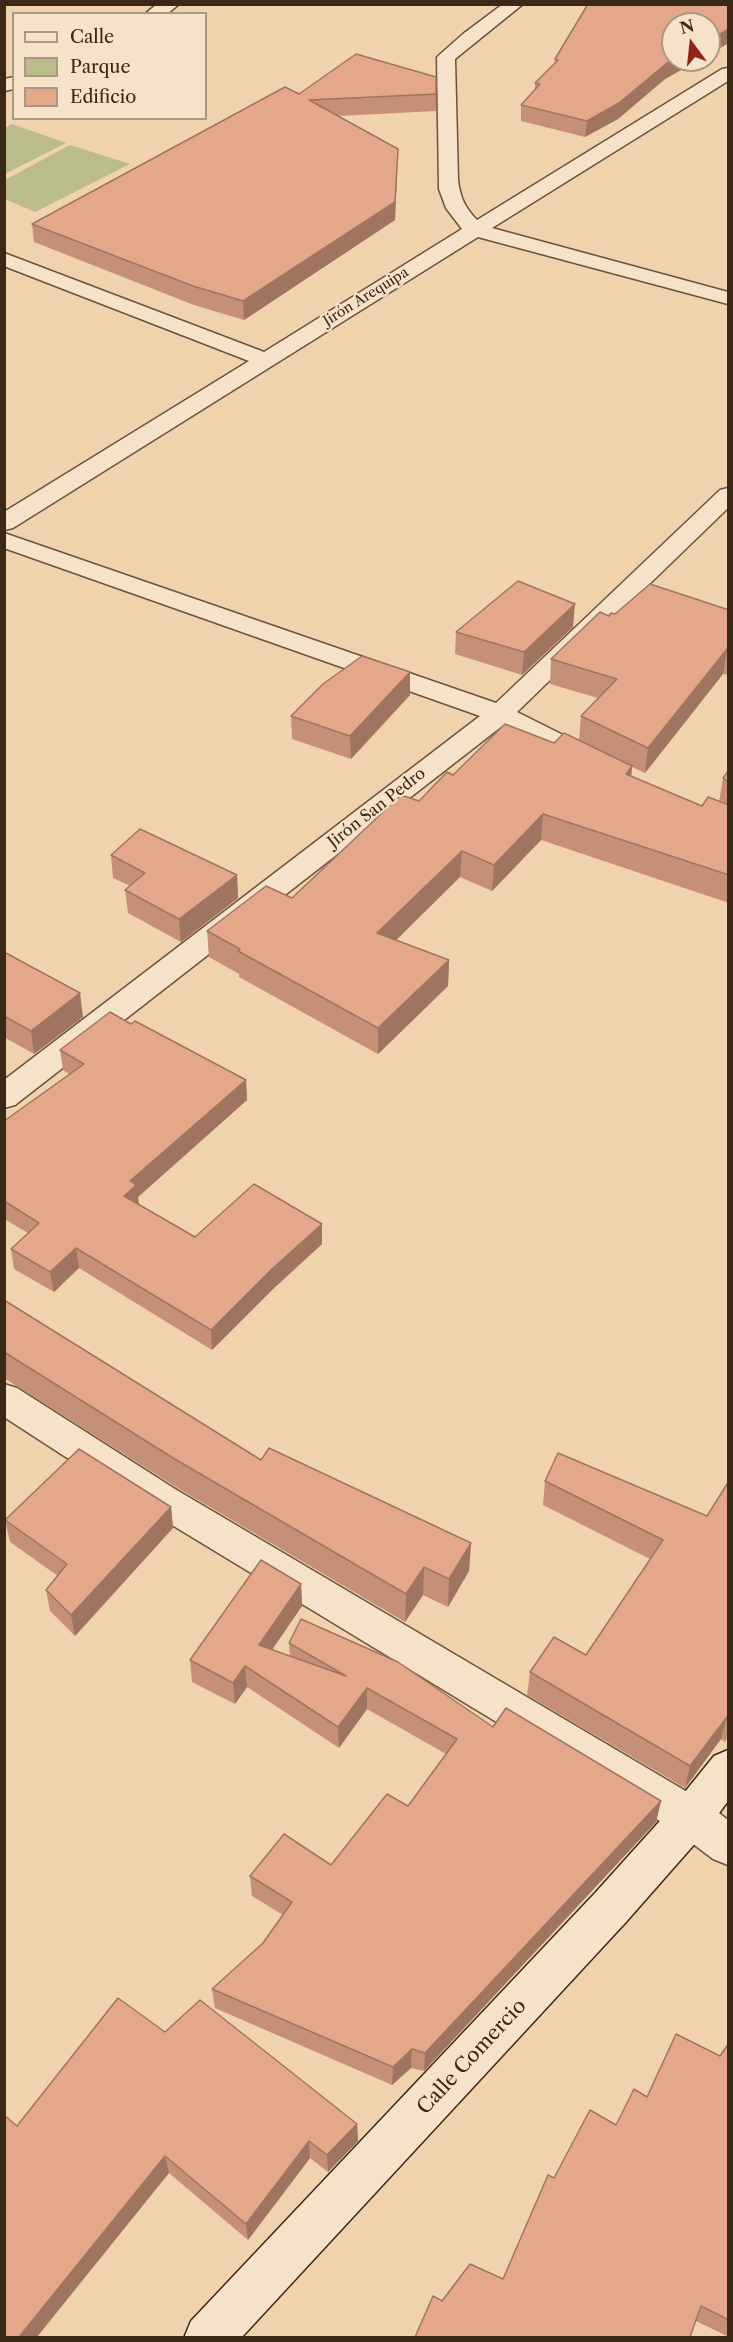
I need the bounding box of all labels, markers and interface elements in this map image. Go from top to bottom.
legend [12,12,207,120]
north arrow [661,12,721,72]
text: N [678,15,696,38]
text: Calle [70,26,114,48]
text: Parque [70,56,131,78]
text: Edificio [70,86,136,108]
street label: Jirón Arequipa [320,264,412,330]
street label: Jirón San Pedro [324,764,430,852]
street label: Calle Comercio [412,1994,532,2120]

